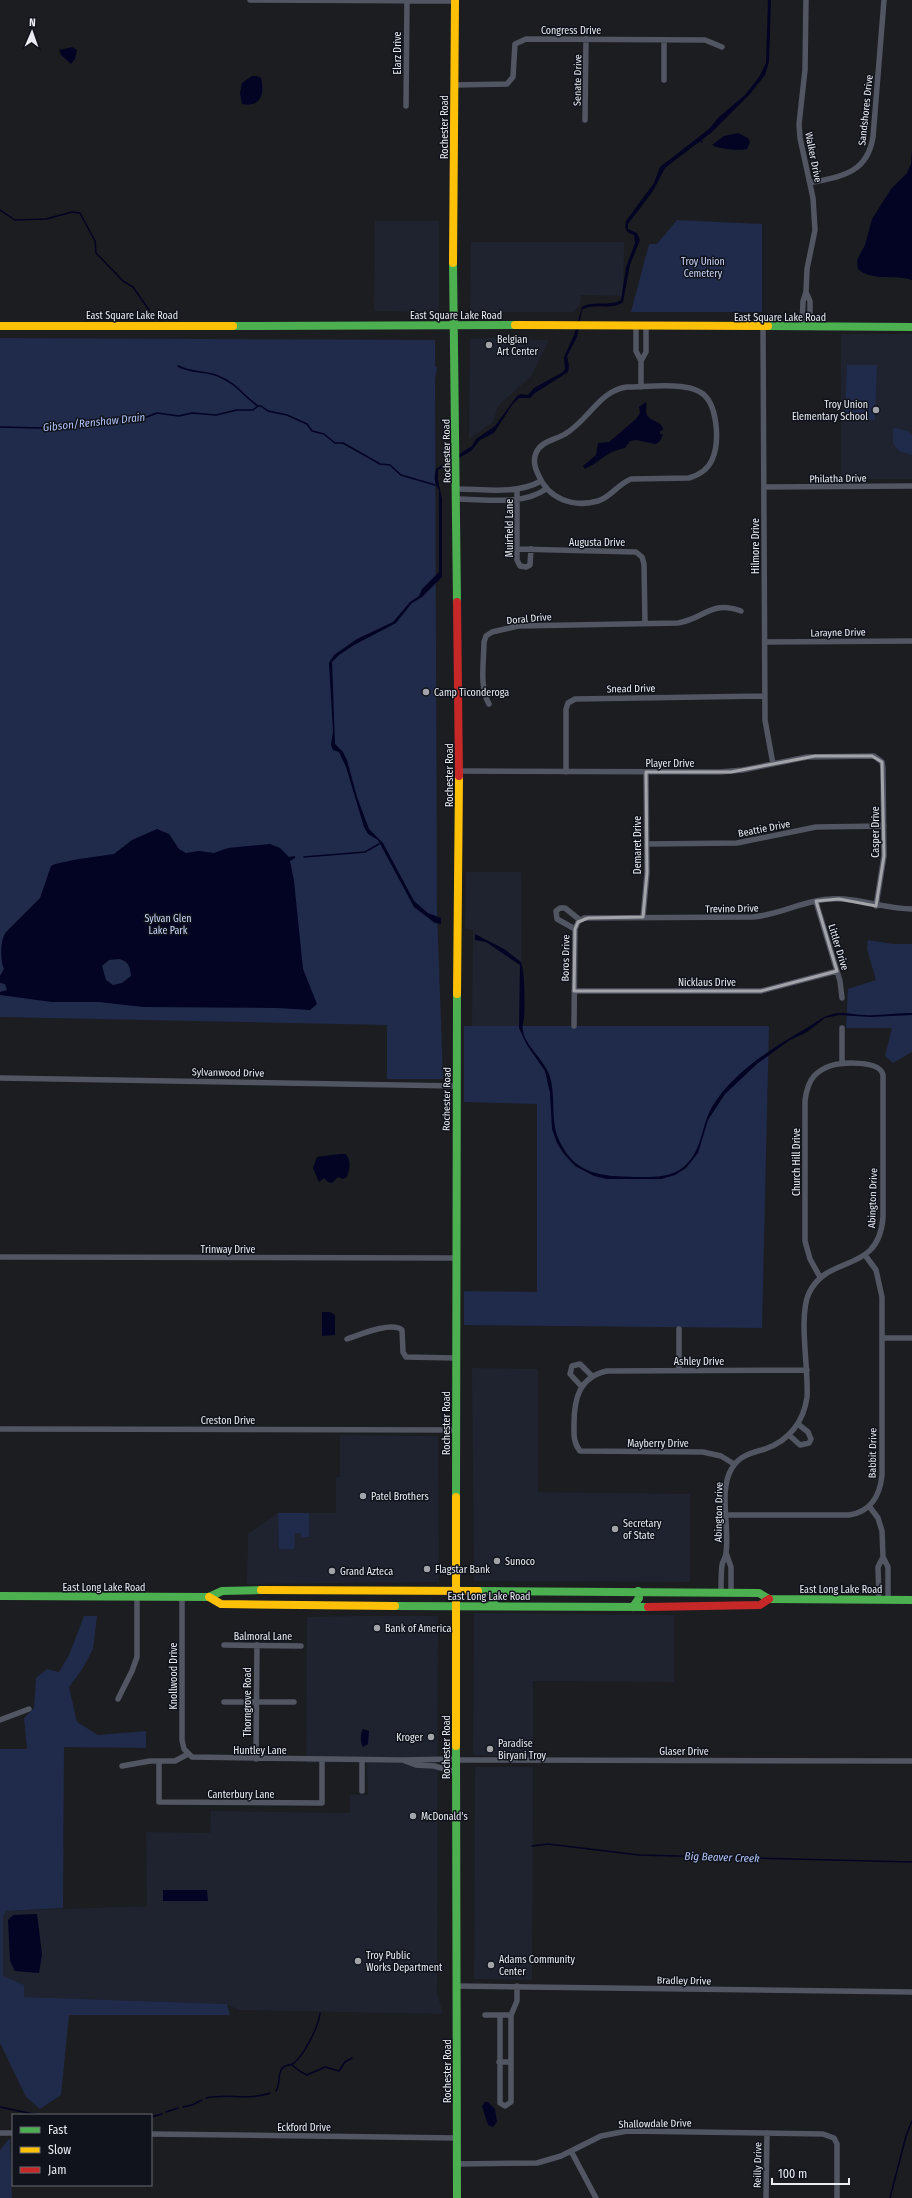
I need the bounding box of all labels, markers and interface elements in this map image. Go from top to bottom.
north arrow [12,12,52,52]
text: N [29,16,36,29]
street label: Congress Drive [541,25,601,37]
street label: Elarz Drive [392,31,404,74]
street label: Senate Drive [572,54,584,106]
street label: Sandshores Drive [856,74,876,146]
street label: Rochester Road [439,95,451,159]
street label: Walker Drive [802,131,824,183]
park label: Troy Union Cemetery [681,256,725,280]
street label: East Square Lake Road [86,310,178,322]
street label: East Square Lake Road [410,310,502,322]
street label: East Square Lake Road [734,312,826,324]
place label: Belgian Art Center [497,334,539,358]
marker: Belgian Art Center [484,340,494,350]
place label: Troy Union Elementary School [792,399,868,423]
marker: Troy Union Elementary School [871,405,881,415]
water label: Gibson/Renshaw Drain [42,411,146,434]
street label: Rochester Road [440,419,454,483]
street label: Philatha Drive [809,473,867,485]
street label: Muirfield Lane [504,499,516,557]
street label: Hilmore Drive [750,518,762,574]
street label: Augusta Drive [569,537,625,549]
street label: Doral Drive [506,611,552,627]
street label: Larayne Drive [810,627,866,639]
street label: Snead Drive [606,683,656,695]
marker: Camp Ticonderoga [421,687,431,697]
place label: Camp Ticonderoga [434,687,509,699]
street label: Rochester Road [444,743,456,807]
street label: Player Drive [646,758,694,770]
street label: Casper Drive [870,806,882,858]
street label: Demaret Drive [632,816,644,874]
street label: Beattie Drive [737,818,791,840]
street label: Trevino Drive [705,903,759,915]
park label: Sylvan Glen Lake Park [144,913,192,937]
street label: Littler Drive [825,923,851,972]
street label: Boros Drive [560,934,572,982]
street label: Nicklaus Drive [678,977,736,989]
street label: Sylvanwood Drive [192,1066,264,1080]
street label: Rochester Road [440,1067,454,1131]
street label: Church Hill Drive [791,1128,803,1196]
street label: Abington Drive [866,1168,880,1228]
street label: Trinway Drive [201,1244,255,1256]
street label: Ashley Drive [674,1356,724,1368]
street label: Rochester Road [441,1391,453,1455]
street label: Creston Drive [201,1415,255,1427]
street label: Babbit Drive [867,1428,879,1478]
street label: Mayberry Drive [627,1438,689,1450]
street label: Abington Drive [712,1482,726,1542]
marker: Patel Brothers [358,1491,368,1501]
place label: Patel Brothers [371,1491,429,1503]
place label: Secretary of State [623,1518,662,1542]
marker: Secretary of State [610,1524,620,1534]
marker: Sunoco [492,1556,502,1566]
place label: Sunoco [505,1556,535,1568]
marker: Flagstar Bank [422,1564,432,1574]
place label: Flagstar Bank [435,1564,490,1576]
marker: Grand Azteca [327,1566,337,1576]
place label: Grand Azteca [340,1566,393,1578]
street label: East Long Lake Road [63,1582,145,1594]
street label: East Long Lake Road [800,1584,882,1596]
street label: East Long Lake Road [448,1591,530,1603]
marker: Bank of America [372,1623,382,1633]
place label: Bank of America [385,1623,451,1635]
street label: Balmoral Lane [234,1631,292,1643]
street label: Knollwood Drive [168,1642,180,1710]
street label: Thorngrove Road [242,1667,254,1737]
street label: Rochester Road [441,1715,453,1779]
place label: Kroger [396,1732,424,1744]
marker: Kroger [426,1732,436,1742]
place label: Paradise Biryani Troy [498,1738,547,1762]
marker: Paradise Biryani Troy [485,1744,495,1754]
street label: Huntley Lane [233,1745,287,1757]
street label: Glaser Drive [659,1746,709,1758]
street label: Canterbury Lane [207,1789,275,1801]
marker: McDonald's [408,1811,418,1821]
place label: McDonald's [421,1811,468,1823]
water label: Big Beaver Creek [684,1850,760,1865]
place label: Troy Public Works Department [366,1950,443,1974]
place label: Adams Community Center [499,1954,576,1978]
marker: Troy Public Works Department [353,1956,363,1966]
marker: Adams Community Center [486,1960,496,1970]
street label: Bradley Drive [657,1975,711,1987]
street label: Rochester Road [442,2039,454,2103]
legend [12,2114,152,2186]
street label: Shallowdale Drive [618,2117,692,2131]
street label: Eckford Drive [277,2122,331,2134]
text: Fast [48,2123,67,2137]
street label: Reilly Drive [752,2142,764,2188]
text: Slow [48,2143,71,2157]
scale bar [772,2160,849,2186]
text: Jam [48,2163,66,2177]
text: 100 m [778,2167,807,2181]

